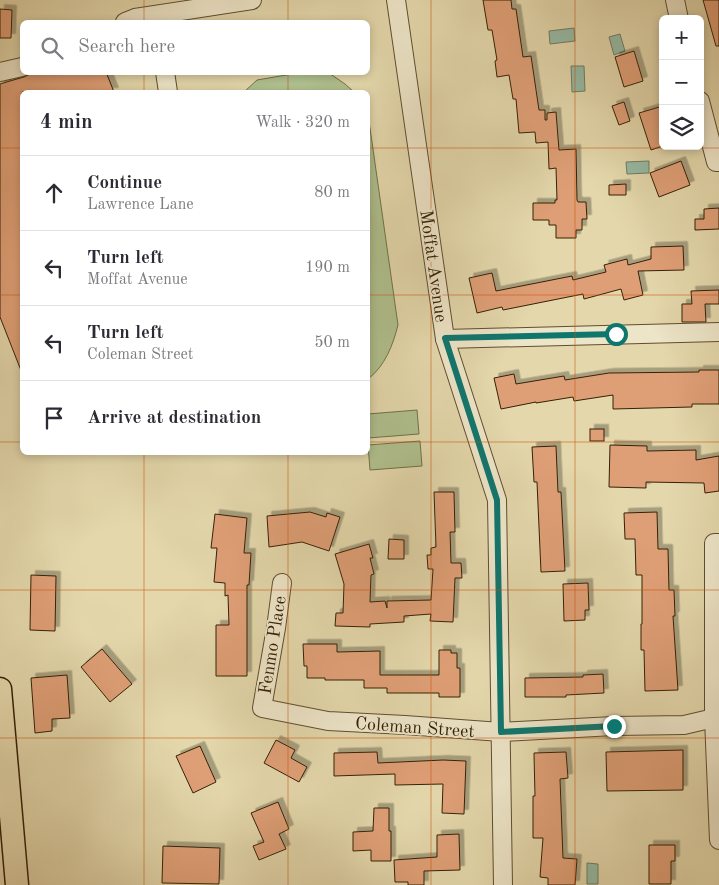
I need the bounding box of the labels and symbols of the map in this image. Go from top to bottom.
street label: Moffat Avenue [416,209,450,323]
route start [605,323,628,346]
street label: Fenmo Place [256,595,290,696]
street label: Coleman Street [355,715,475,741]
route end [603,715,626,738]

